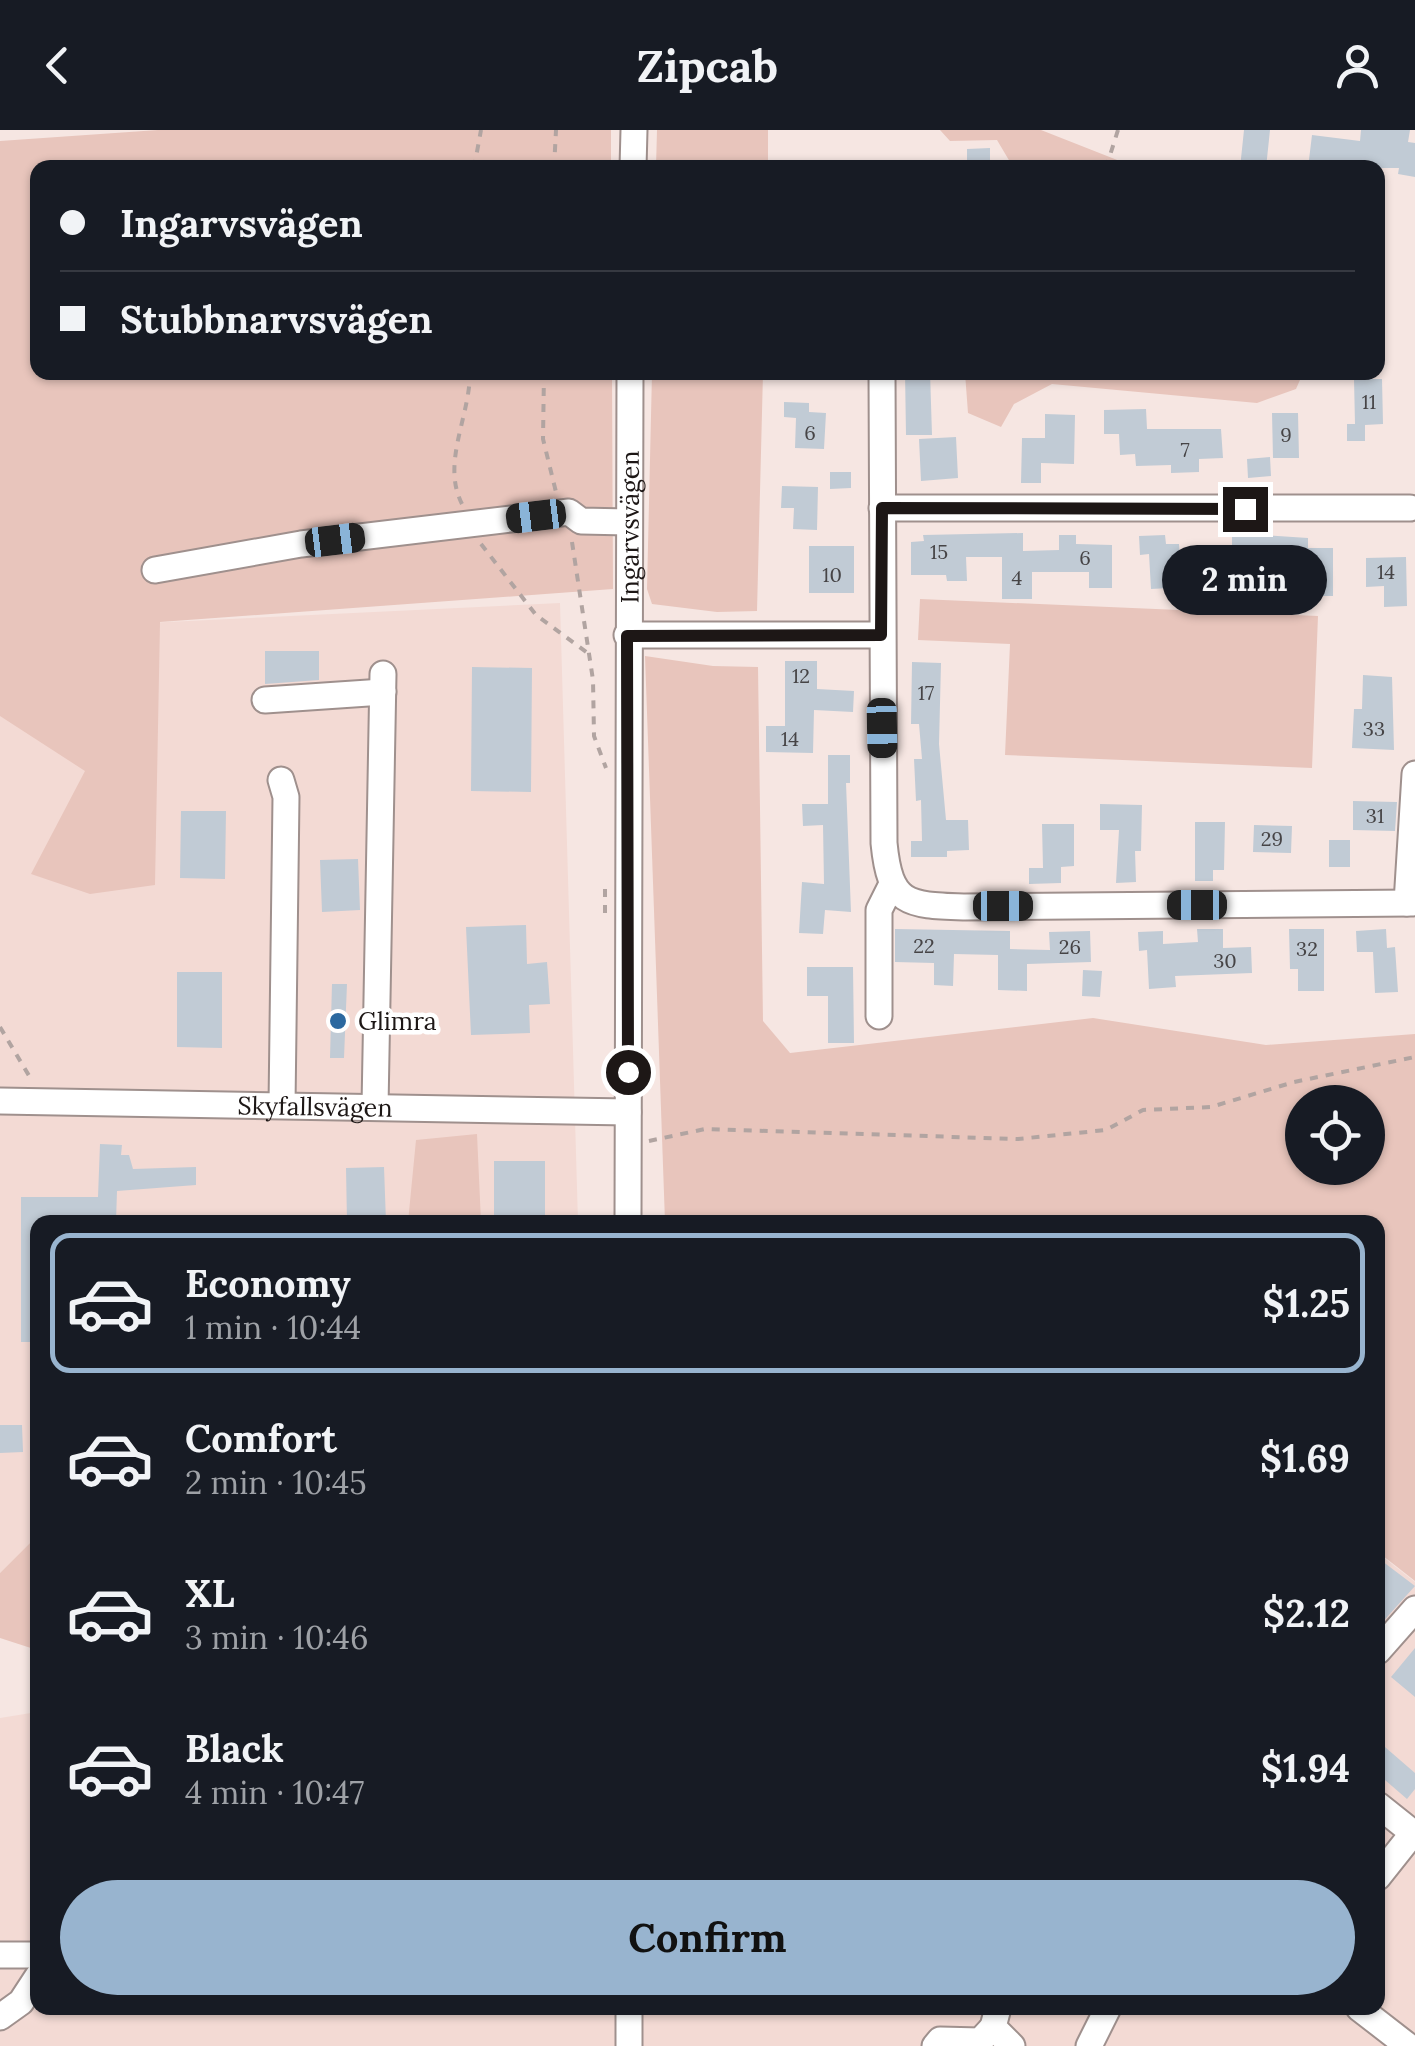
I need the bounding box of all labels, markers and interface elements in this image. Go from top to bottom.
text: Zipcab [637,37,778,94]
icon: back [30,38,85,93]
icon: person [1330,38,1385,93]
text: Ingarvsvägen [120,199,363,247]
text: Stubbnarvsvägen [120,295,433,343]
house number: 11 [1362,389,1376,414]
house number: 6 [804,420,816,445]
house number: 9 [1280,422,1292,447]
house number: 7 [1180,437,1190,462]
street label: Ingarvsvägen [613,450,646,604]
route end [1223,487,1268,532]
car [504,497,568,535]
car [303,521,367,559]
house number: 15 [930,539,948,564]
callout: 2 min [1162,544,1328,614]
house number: 6 [1079,545,1091,570]
text: 2 min [1202,559,1287,600]
house number: 14 [1377,559,1395,584]
house number: 10 [822,562,842,587]
house number: 4 [1012,565,1023,590]
house number: 12 [792,663,810,688]
house number: 17 [918,680,934,705]
car [866,698,898,758]
house number: 33 [1363,716,1385,741]
house number: 14 [781,726,799,751]
house number: 31 [1366,803,1384,828]
house number: 29 [1261,826,1283,851]
car [1167,890,1227,920]
car [973,891,1033,921]
house number: 22 [913,933,935,958]
house number: 26 [1059,934,1081,959]
house number: 32 [1296,936,1318,961]
house number: 30 [1213,948,1237,973]
place label: Glimra [358,1005,437,1037]
marker: Glimra [327,1010,349,1032]
route start [606,1050,651,1095]
map controls [1285,1085,1385,1185]
button: locate [1285,1085,1385,1185]
street label: Skyfallsvägen [237,1089,393,1124]
icon: car [65,1258,155,1348]
text: Economy [185,1259,351,1307]
text: $1.25 [1263,1279,1350,1327]
text: 1 min · 10:44 [185,1307,361,1348]
icon: car [65,1413,155,1503]
text: Comfort [185,1414,337,1462]
text: $1.69 [1260,1434,1350,1482]
text: 2 min · 10:45 [185,1462,367,1503]
icon: car [65,1568,155,1658]
text: XL [185,1569,235,1617]
text: $2.12 [1263,1589,1350,1637]
text: 3 min · 10:46 [185,1617,368,1658]
icon: car [65,1723,155,1813]
text: Black [185,1724,284,1772]
text: $1.94 [1261,1744,1350,1792]
text: 4 min · 10:47 [185,1772,364,1813]
button: Confirm [60,1880,1355,1995]

